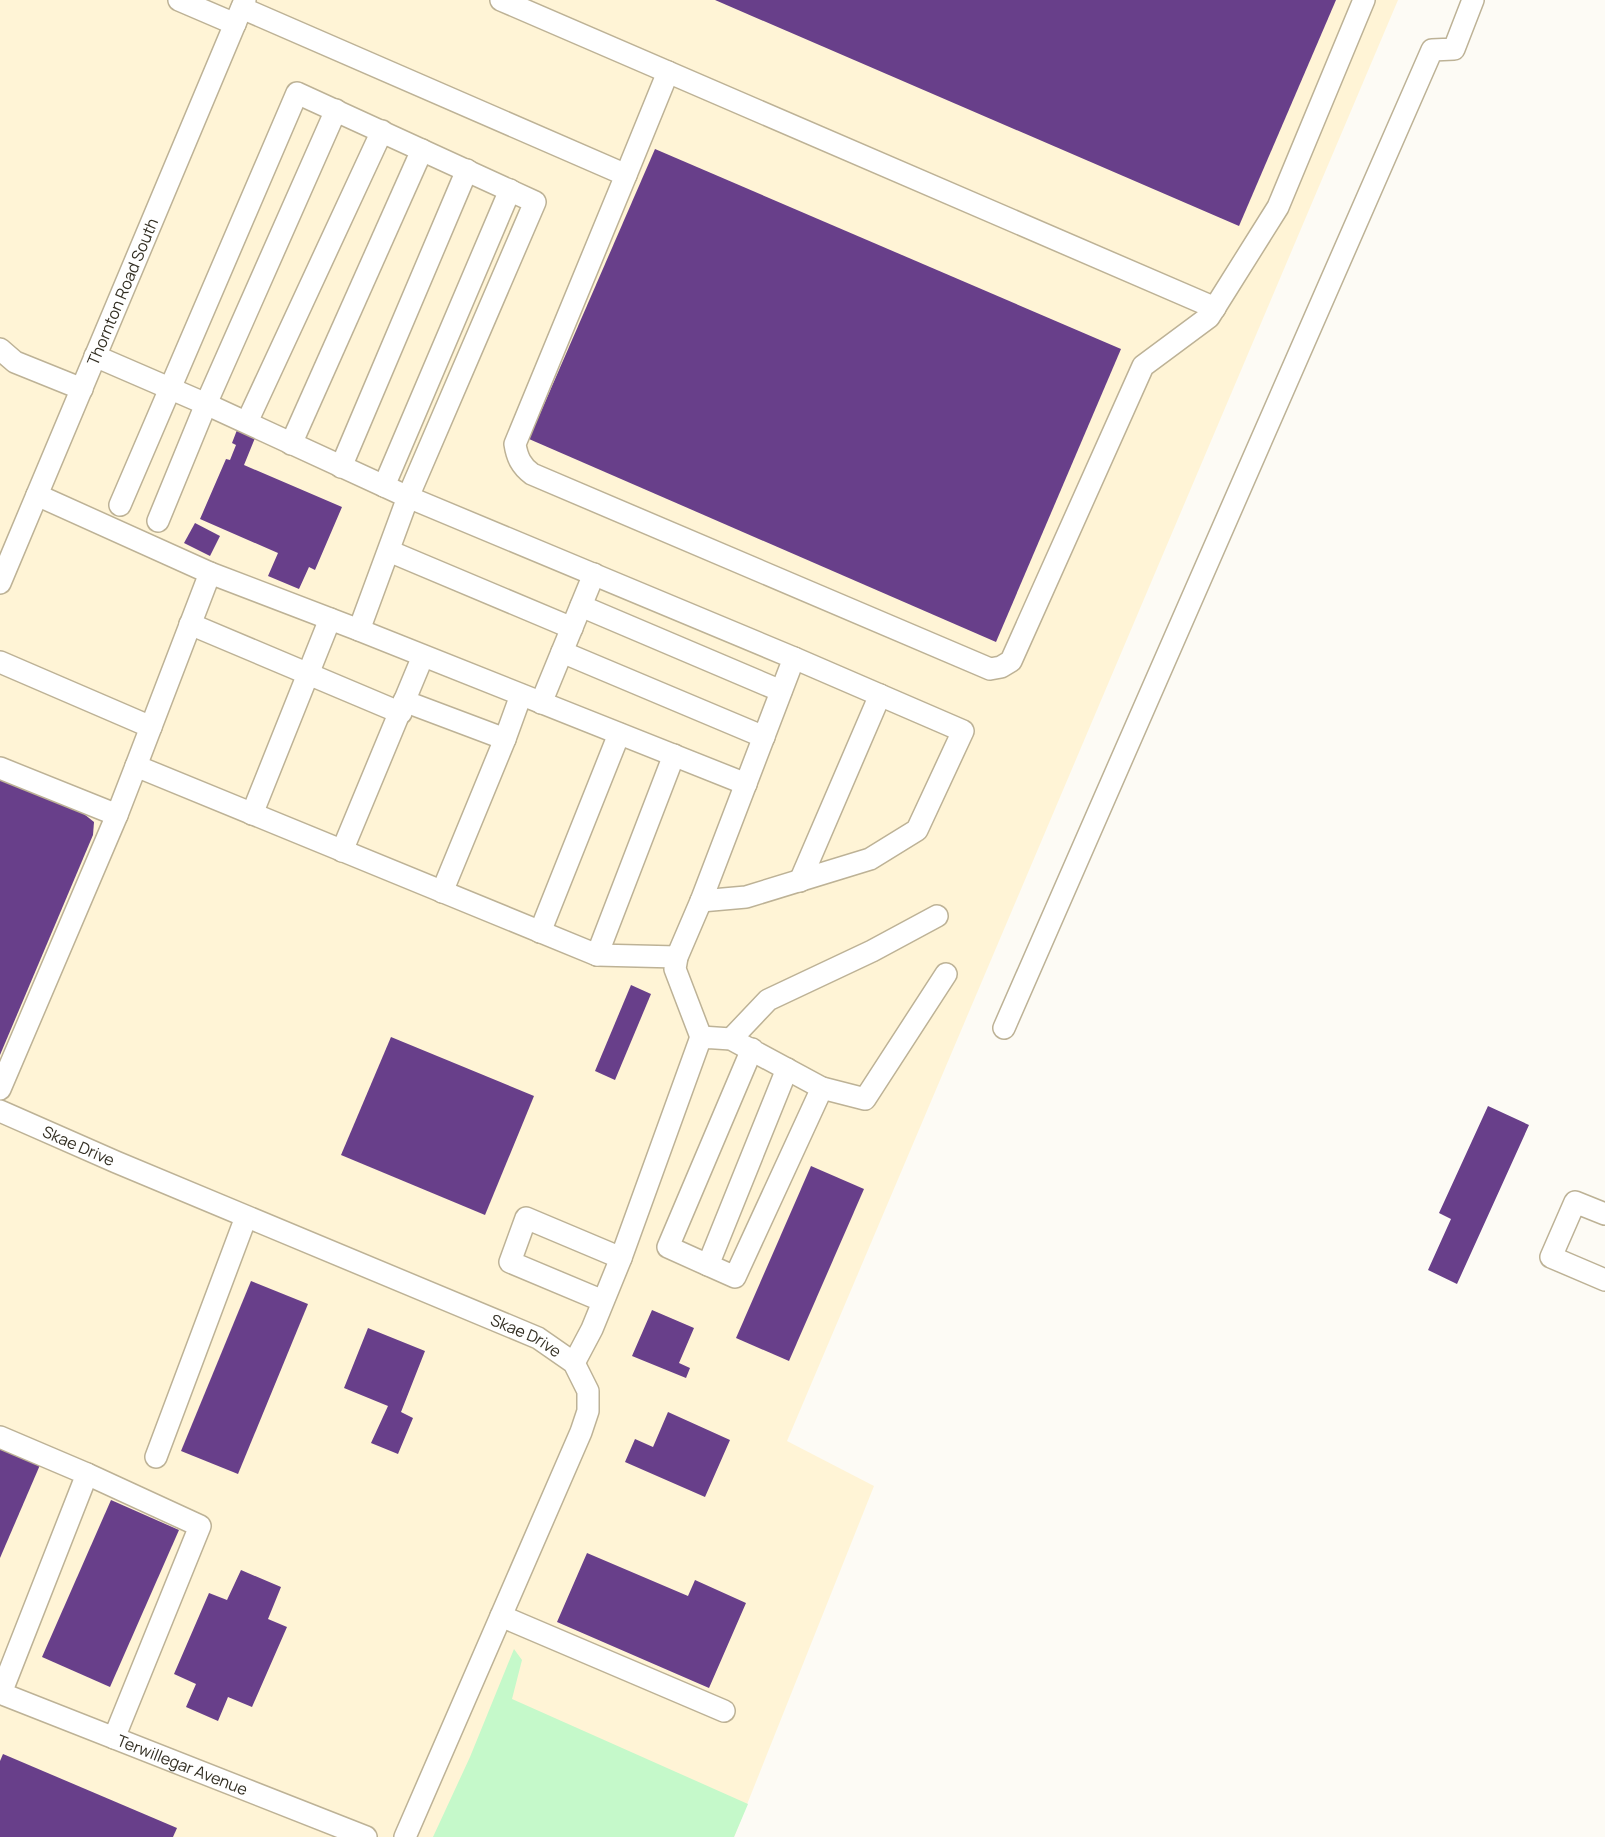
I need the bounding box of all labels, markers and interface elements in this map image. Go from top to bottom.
street label: Thornton Road South [82,215,163,369]
street label: Skae Drive [39,1120,118,1171]
street label: Skae Drive [487,1308,566,1362]
street label: Terwillegar Avenue [114,1729,251,1800]

